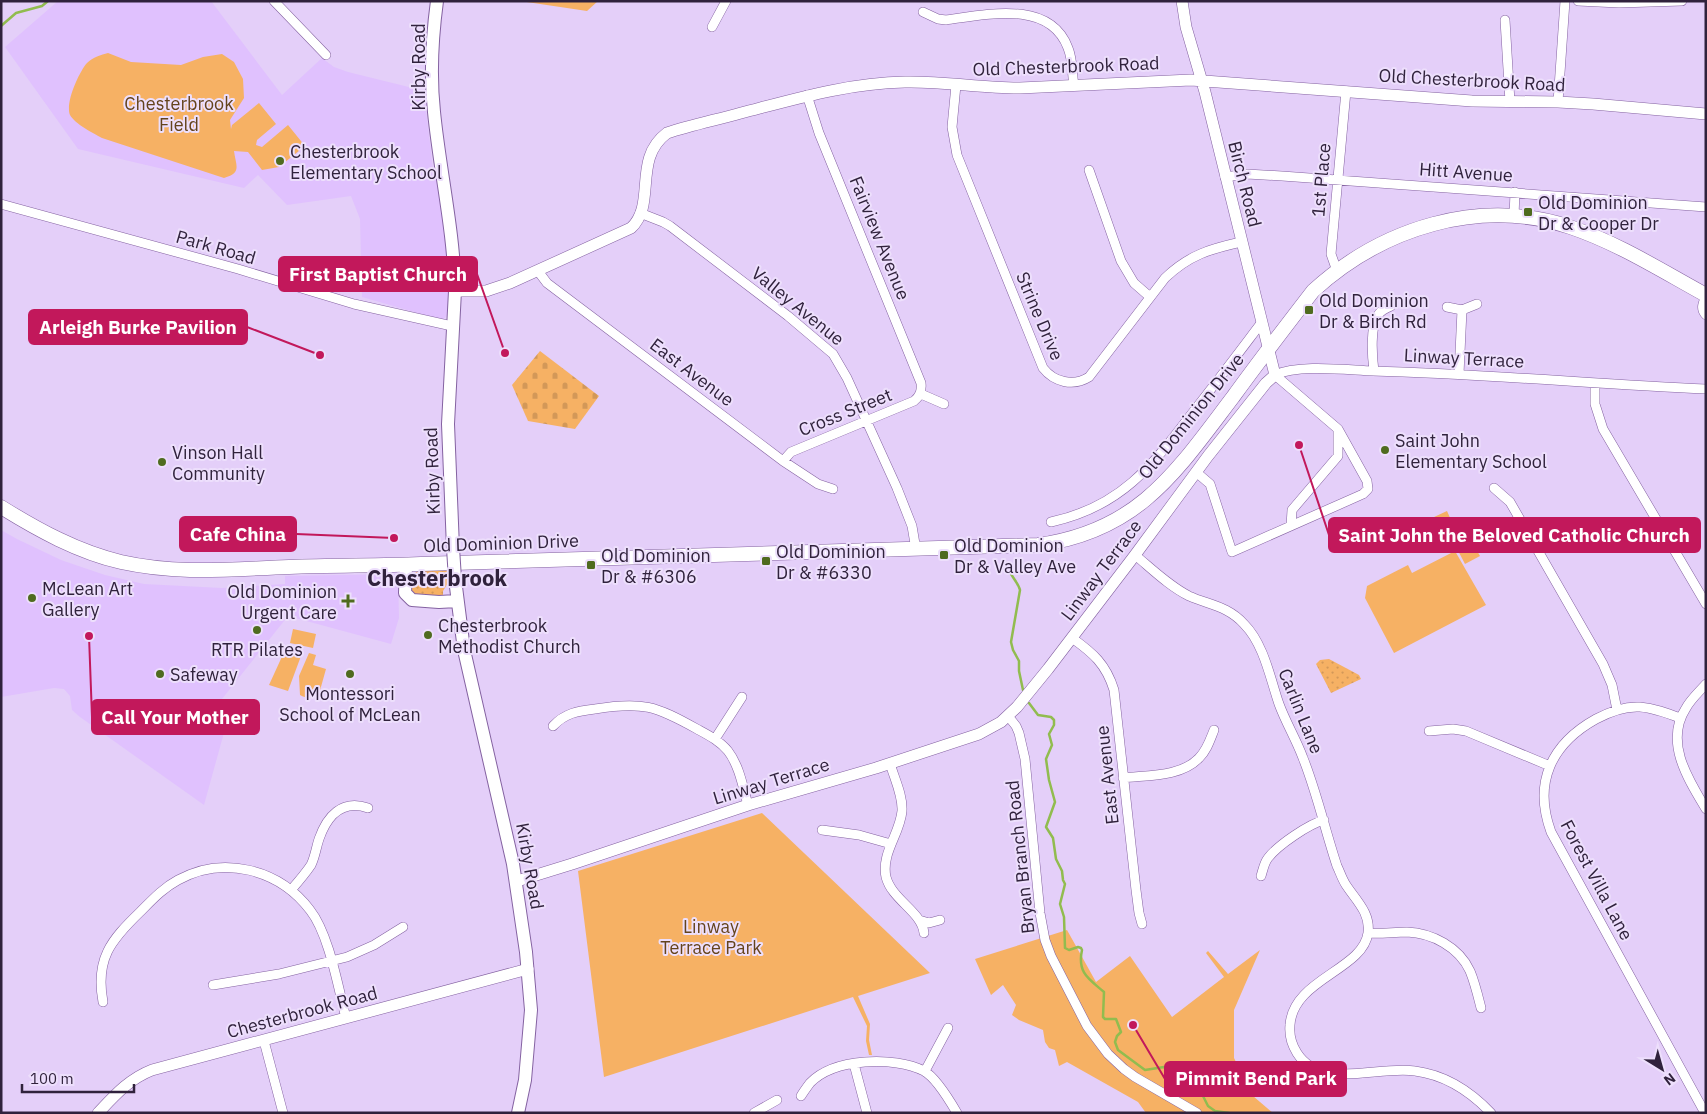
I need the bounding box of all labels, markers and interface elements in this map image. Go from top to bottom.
street label: Kirby Road [407,23,430,111]
street label: Old Chesterbrook Road [972,51,1160,81]
street label: Old Chesterbrook Road [1378,64,1566,96]
park label: Chesterbrook Field [124,92,234,136]
street label: Birch Road [1223,139,1267,229]
place label: Chesterbrook Elementary School [290,140,442,184]
street label: 1st Place [1306,142,1336,218]
marker: Chesterbrook Elementary School [274,155,286,167]
street label: Hitt Avenue [1418,157,1514,187]
street label: Fairview Avenue [845,173,915,303]
place label: Old Dominion Dr & Cooper Dr [1538,191,1659,235]
marker: Old Dominion Dr & Cooper Dr [1522,206,1534,218]
street label: Park Road [173,225,259,269]
callout: First Baptist Church [279,257,477,291]
text: First Baptist Church [289,262,467,286]
street label: Valley Avenue [747,262,849,351]
street label: Strine Drive [1011,268,1069,364]
place label: Old Dominion Dr & Birch Rd [1319,289,1429,333]
marker: Old Dominion Dr & Birch Rd [1303,304,1315,316]
callout: Arleigh Burke Pavilion [29,310,247,344]
text: Arleigh Burke Pavilion [39,315,237,339]
street label: East Avenue [645,333,739,411]
street label: Linway Terrace [1403,343,1525,373]
street label: Old Dominion Drive [1133,348,1249,484]
street label: Cross Street [795,383,895,441]
street label: Kirby Road [419,427,445,515]
place label: Saint John Elementary School [1395,429,1547,473]
place label: Vinson Hall Community [172,441,265,485]
marker: Saint John Elementary School [1379,444,1391,456]
marker: Vinson Hall Community [156,456,168,468]
street label: Linway Terrace [1056,515,1147,625]
callout: Cafe China [180,517,296,551]
callout: Saint John the Beloved Catholic Church [1329,518,1700,552]
text: Cafe China [190,522,286,546]
text: Saint John the Beloved Catholic Church [1338,523,1690,547]
street label: Old Dominion Drive [423,529,579,557]
place label: Old Dominion Dr & Valley Ave [954,534,1076,578]
place label: Old Dominion Dr & #6330 [776,540,886,584]
place label: Old Dominion Dr & #6306 [601,544,711,588]
marker: Old Dominion Dr & Valley Ave [938,549,950,561]
marker: Old Dominion Dr & #6330 [760,555,772,567]
marker: Old Dominion Dr & #6306 [585,559,597,571]
district label: Chesterbrook [367,563,507,592]
place label: McLean Art Gallery [42,577,133,621]
place label: Old Dominion Urgent Care [227,580,337,624]
marker: McLean Art Gallery [26,592,38,604]
marker: Old Dominion Urgent Care [341,594,355,608]
place label: Chesterbrook Methodist Church [438,614,581,658]
marker: RTR Pilates [251,624,263,636]
marker: Chesterbrook Methodist Church [422,629,434,641]
place label: RTR Pilates [211,638,303,661]
place label: Safeway [170,663,238,686]
street label: Carlin Lane [1273,665,1329,757]
marker: Safeway [154,668,166,680]
marker: Montessori School of McLean [344,668,356,680]
place label: Montessori School of McLean [279,682,421,726]
callout: Call Your Mother [92,700,259,734]
text: Call Your Mother [101,705,249,729]
street label: East Avenue [1090,724,1124,826]
street label: Linway Terrace [710,752,832,810]
street label: Bryan Branch Road [1000,779,1040,935]
street label: Forest Villa Lane [1556,816,1638,944]
street label: Kirby Road [511,821,549,911]
park label: Linway Terrace Park [660,915,762,959]
street label: Chesterbrook Road [224,981,380,1043]
north arrow [1637,1044,1687,1094]
scale bar [22,1062,135,1094]
callout: Pimmit Bend Park [1165,1062,1346,1096]
text: Pimmit Bend Park [1175,1066,1337,1090]
text: 100 m [30,1069,74,1088]
text: N [1660,1069,1679,1090]

